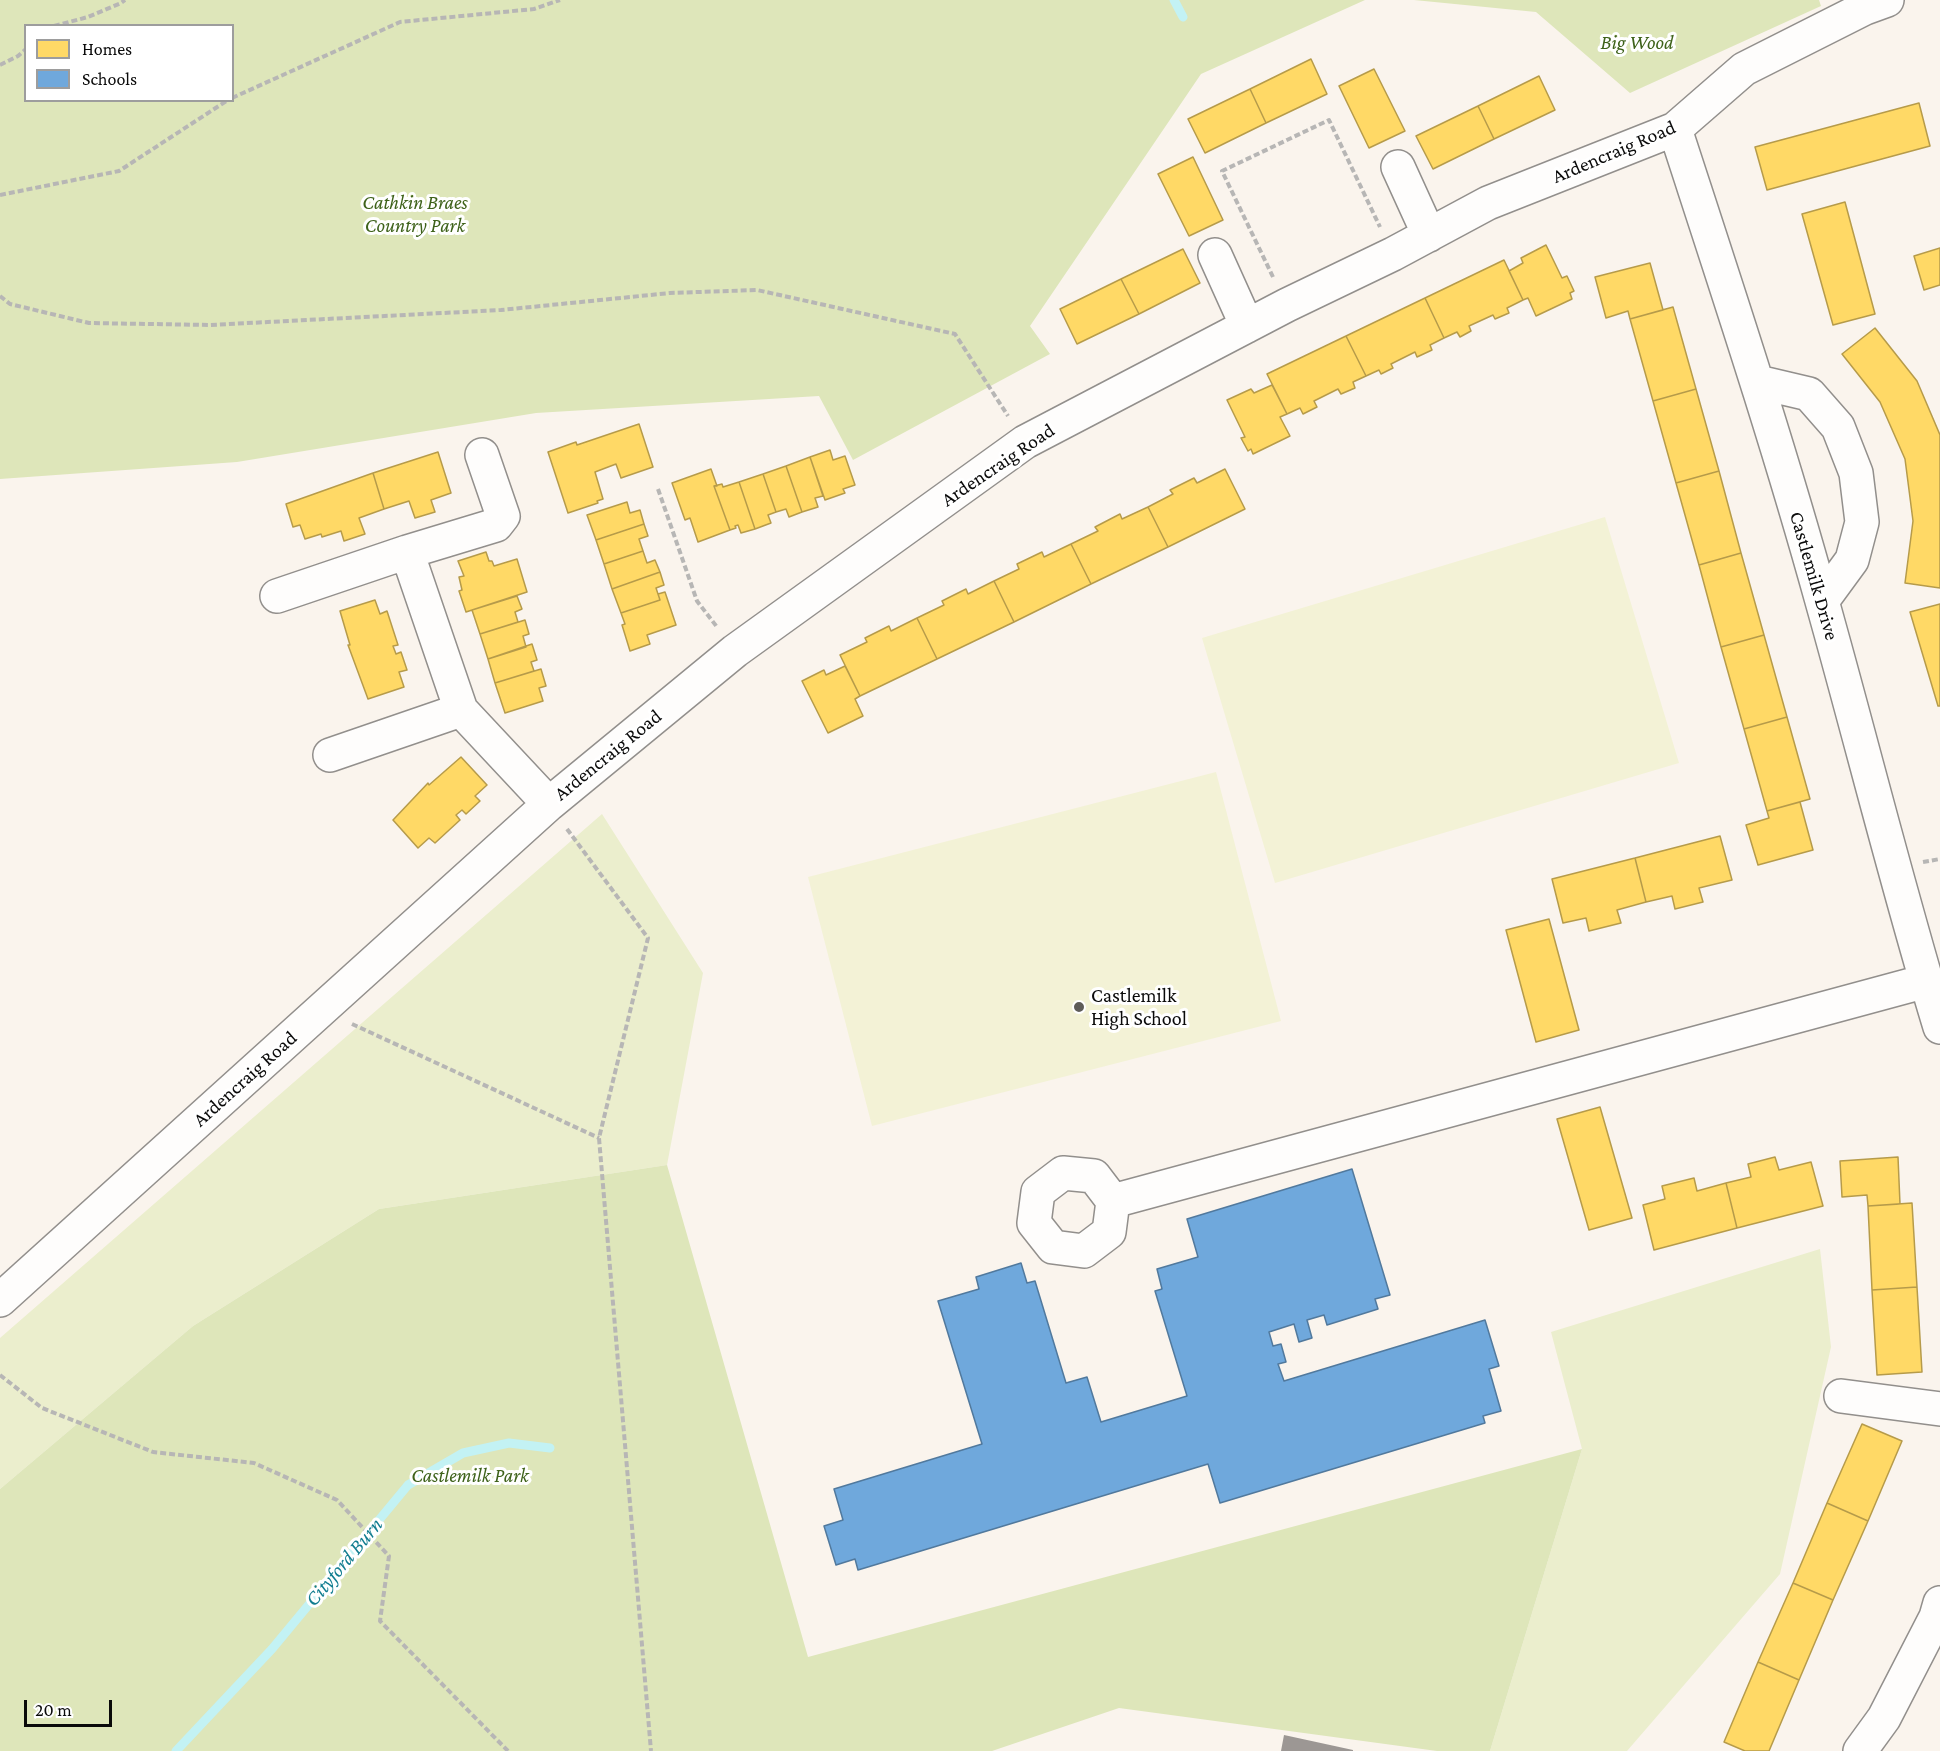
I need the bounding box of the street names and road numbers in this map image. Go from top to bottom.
street label: Ardencraig Road [1549,115,1679,189]
street label: Ardencraig Road [937,418,1059,512]
street label: Castlemilk Drive [1784,509,1844,643]
street label: Ardencraig Road [549,704,667,806]
street label: Ardencraig Road [188,1026,302,1132]

